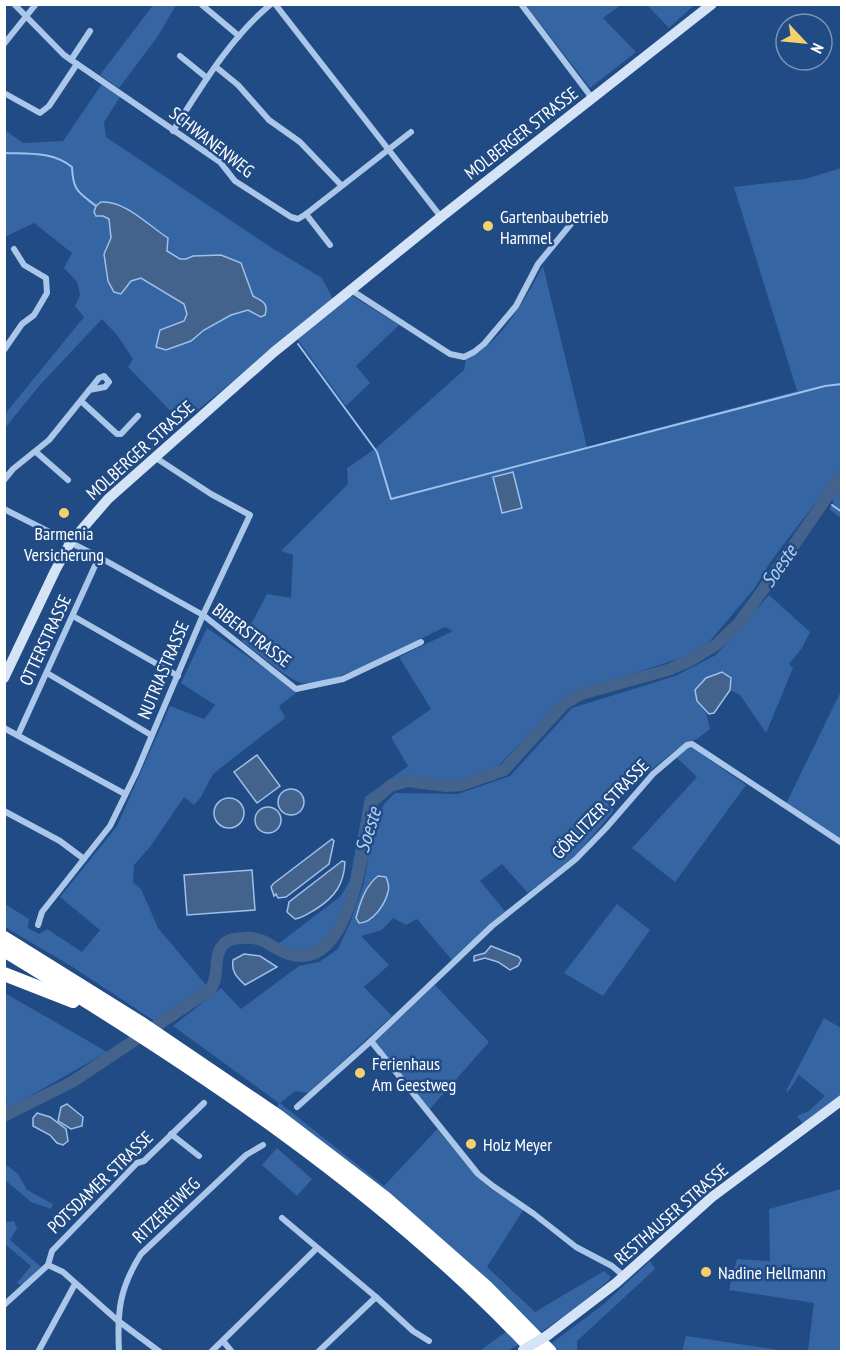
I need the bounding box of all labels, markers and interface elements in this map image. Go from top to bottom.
north arrow [774,12,834,72]
text: N [807,40,828,57]
street label: MOLBERGER STRASSE [460,82,582,184]
street label: SCHWANENWEG [165,102,259,182]
place label: Gartenbaubetrieb Hammel [500,205,609,249]
marker: Gartenbaubetrieb Hammel [481,219,495,233]
street label: MOLBERGER STRASSE [81,395,199,505]
marker: Barmenia Versicherung [57,506,71,520]
place label: Barmenia Versicherung [23,522,104,566]
water label: Soeste [755,538,804,592]
street label: OTTERSTRASSE [14,591,76,689]
street label: BIBERSTRASSE [208,598,296,672]
street label: NUTRIASTRASSE [132,618,194,722]
street label: GÖRLITZER STRASSE [546,754,654,864]
water label: Soeste [349,803,388,856]
place label: Ferienhaus Am Geestweg [372,1052,456,1096]
marker: Ferienhaus Am Geestweg [353,1066,367,1080]
street label: POTSDAMER STRASSE [42,1126,158,1238]
place label: Holz Meyer [483,1133,552,1156]
marker: Holz Meyer [464,1137,478,1151]
street label: RESTHAUSER STRASSE [609,1158,733,1270]
street label: RITZEREIWEG [127,1172,205,1248]
place label: Nadine Hellmann [718,1261,826,1284]
marker: Nadine Hellmann [699,1265,713,1279]

